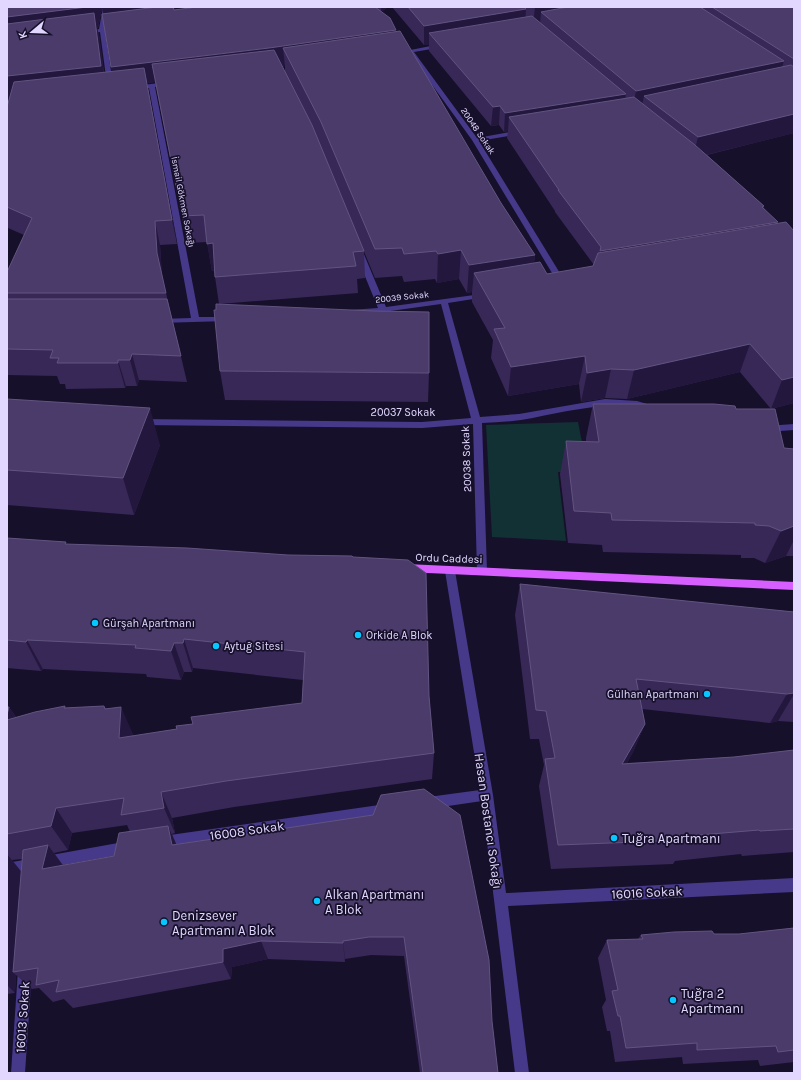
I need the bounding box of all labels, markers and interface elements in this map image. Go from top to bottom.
north arrow [12,12,52,52]
text: K [15,29,30,41]
street label: 20048 Sokak [459,106,497,156]
street label: İsmail Gökmen Sokağı [169,155,198,248]
street label: 20039 Sokak [375,289,429,305]
street label: 20037 Sokak [371,406,435,419]
street label: 20038 Sokak [459,426,474,492]
street label: Ordu Caddesi [415,551,483,566]
place label: Gürşah Apartmanı [103,617,195,630]
marker: Gürşah Apartmanı [90,618,100,628]
place label: Orkide A Blok [366,629,432,642]
marker: Orkide A Blok [353,630,363,640]
place label: Aytuğ Sitesi [224,640,284,653]
marker: Aytuğ Sitesi [211,641,221,651]
place label: Gülhan Apartmanı [607,688,699,701]
marker: Gülhan Apartmanı [702,689,712,699]
street label: Hasan Bostancı Sokağı [472,752,505,890]
street label: 16008 Sokak [209,818,285,843]
place label: Tuğra Apartmanı [622,831,721,846]
marker: Tuğra Apartmanı [609,833,619,843]
street label: 16016 Sokak [611,883,683,902]
place label: Alkan Apartmanı A Blok [325,887,424,917]
marker: Alkan Apartmanı A Blok [312,896,322,906]
place label: Denizsever Apartmanı A Blok [172,908,275,938]
marker: Denizsever Apartmanı A Blok [159,917,169,927]
street label: 16013 Sokak [13,981,32,1053]
place label: Tuğra 2 Apartmanı [681,986,744,1016]
marker: Tuğra 2 Apartmanı [668,995,678,1005]

